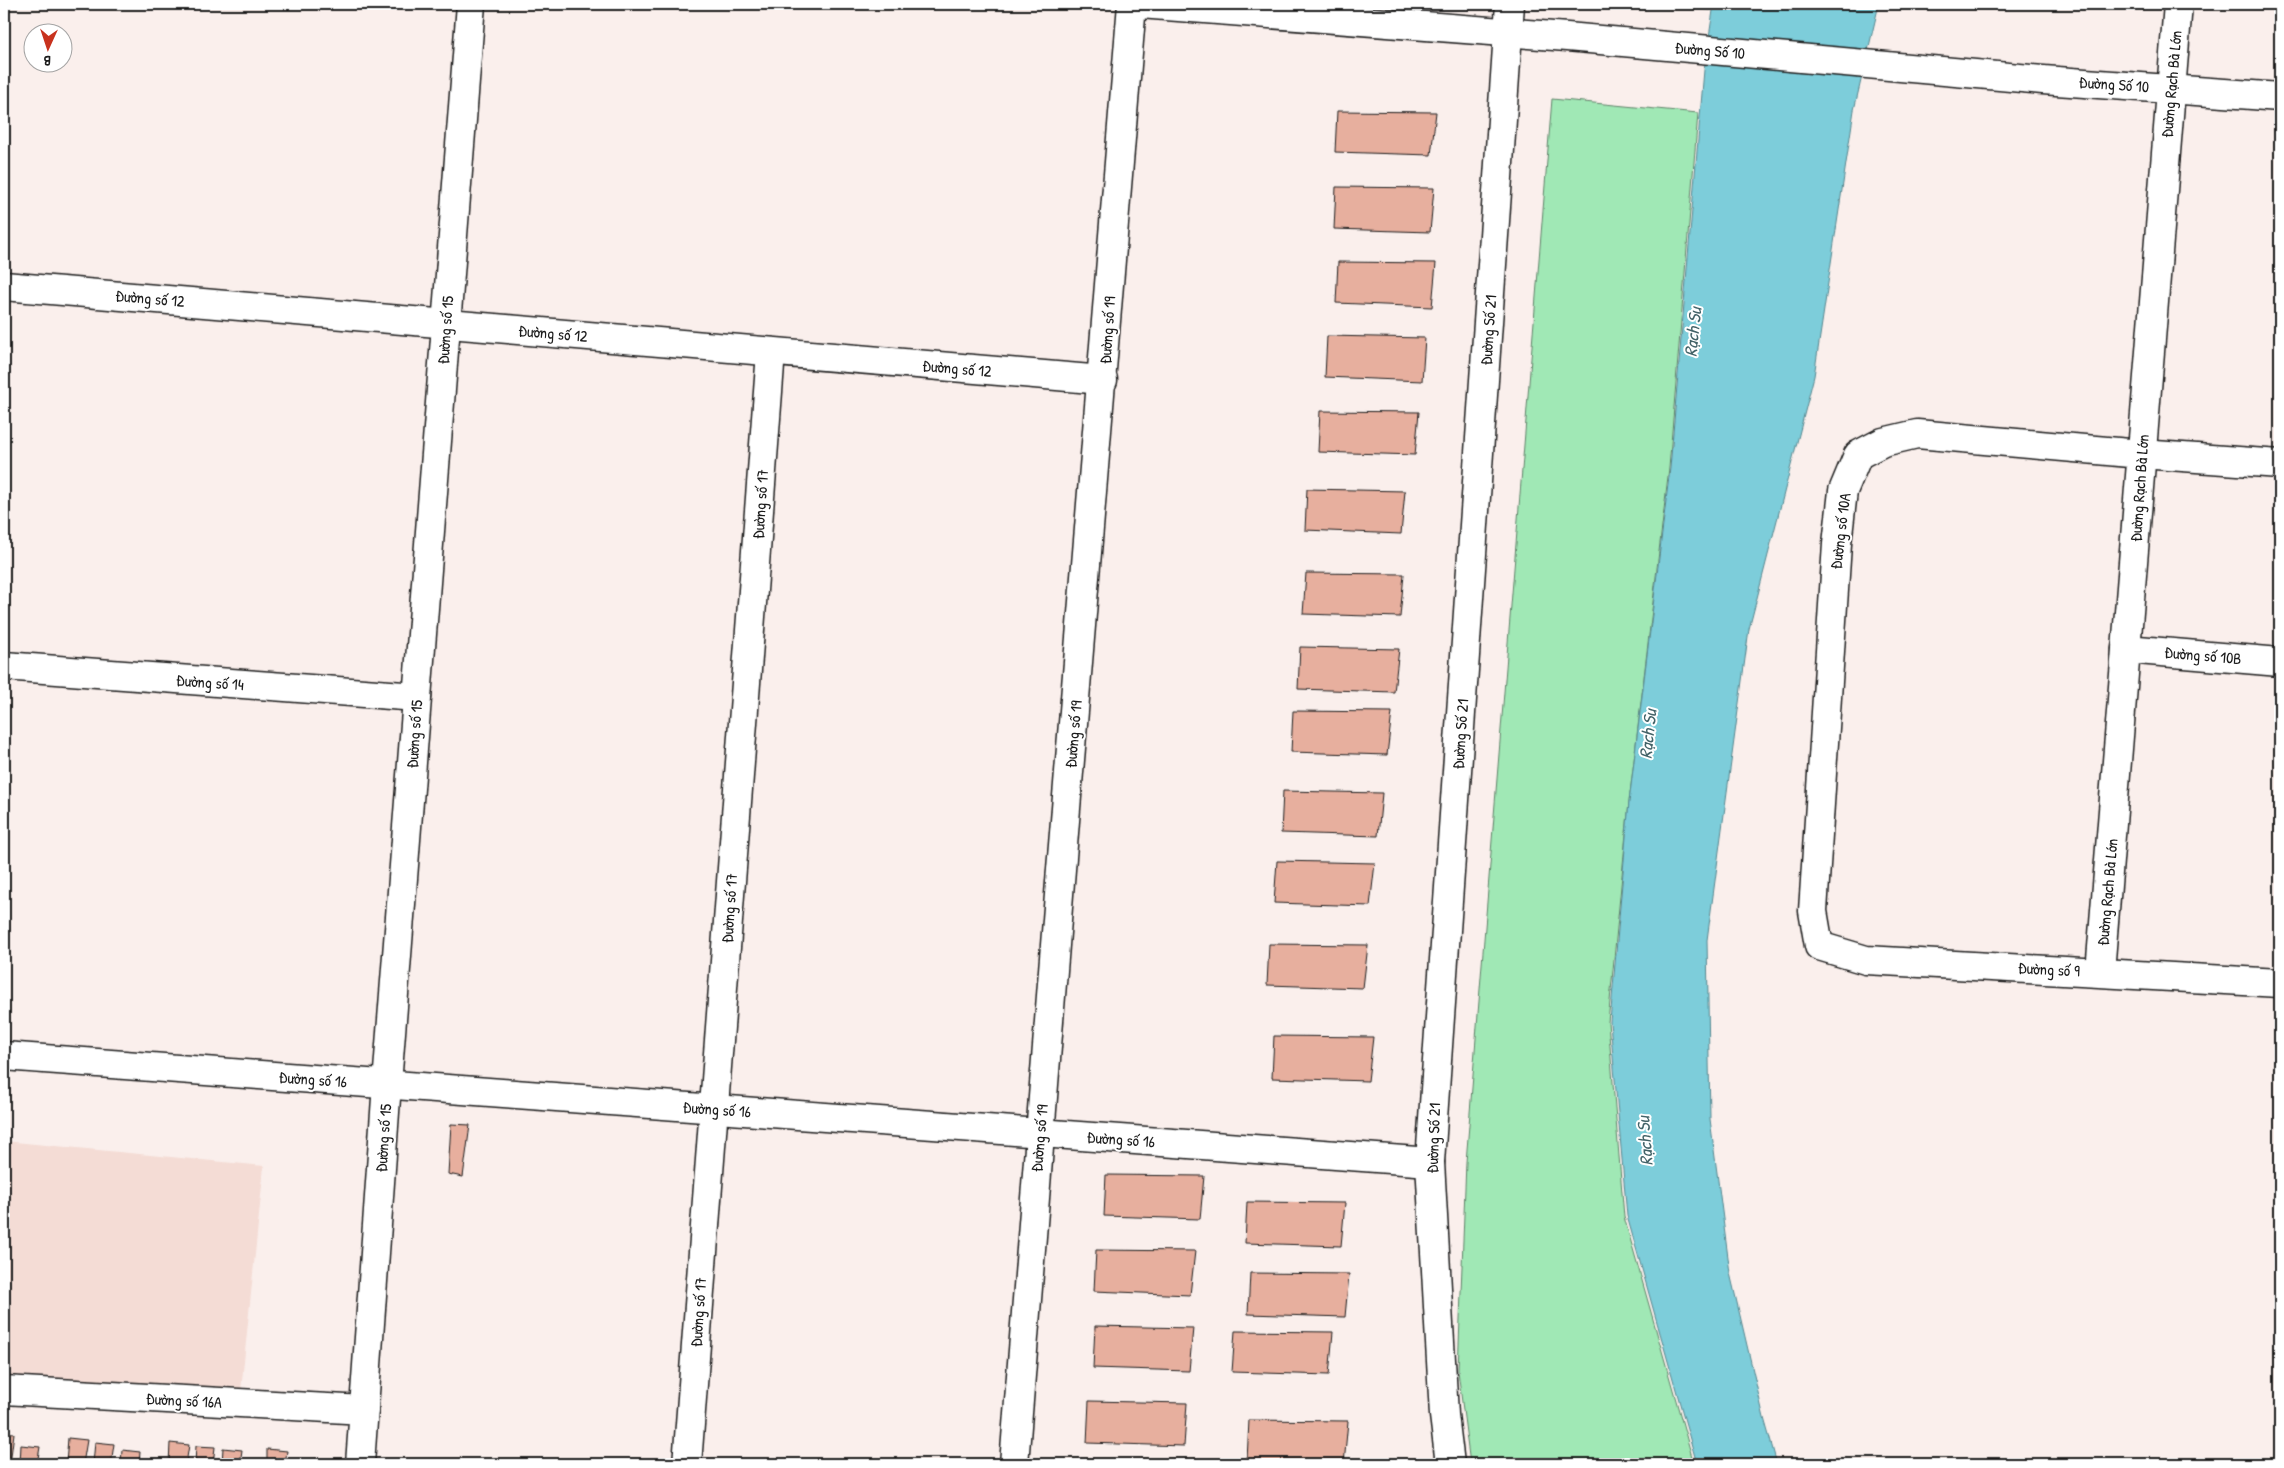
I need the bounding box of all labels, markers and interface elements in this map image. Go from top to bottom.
north arrow [22,22,72,72]
street label: Đường Rạch Bà Lớn [2155,29,2187,139]
street label: Đường Số 10 [1674,36,1746,64]
text: B [43,52,51,71]
street label: Đường Số 10 [2078,71,2150,97]
street label: Đường số 12 [115,284,186,312]
street label: Đường Số 21 [1475,294,1501,366]
street label: Đường số 15 [432,295,458,365]
street label: Đường số 19 [1094,295,1120,365]
water label: Rạch Su [1677,304,1708,358]
street label: Đường số 12 [518,319,589,347]
street label: Đường số 12 [922,354,993,382]
street label: Đường Rạch Bà Lớn [2124,434,2154,542]
street label: Đường số 17 [747,468,773,540]
street label: Đường số 10A [1824,491,1856,570]
street label: Đường số 10B [2164,641,2242,669]
street label: Đường số 14 [175,669,245,695]
street label: Đường Số 21 [1447,698,1473,770]
street label: Đường số 15 [401,699,427,769]
street label: Đường số 19 [1059,699,1087,769]
water label: Rạch Su [1632,706,1663,760]
street label: Đường Rạch Bà Lớn [2091,837,2123,947]
street label: Đường số 17 [716,872,742,944]
street label: Đường số 9 [2018,956,2081,982]
street label: Đường số 16 [278,1066,348,1092]
street label: Đường số 16 [682,1096,752,1122]
street label: Đường Số 21 [1421,1102,1445,1174]
street label: Đường số 15 [370,1103,396,1173]
street label: Đường số 19 [1025,1103,1053,1173]
water label: Rạch Su [1630,1114,1659,1167]
street label: Đường số 16 [1086,1126,1156,1152]
street label: Đường số 17 [685,1276,711,1348]
street label: Đường số 16A [145,1387,223,1413]

